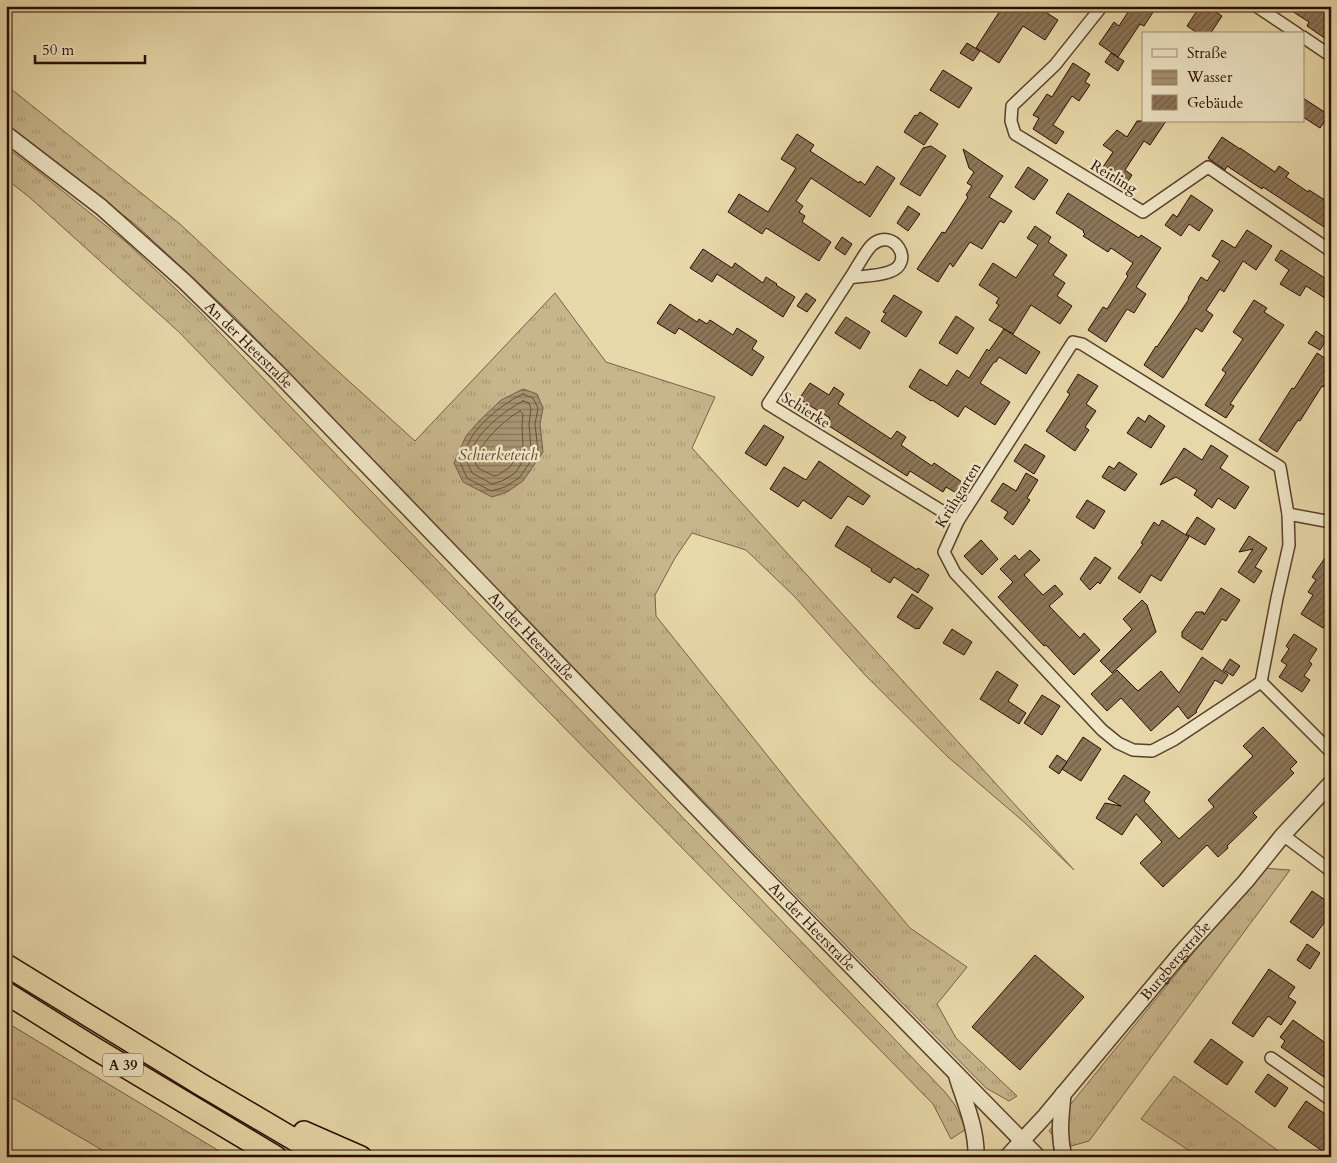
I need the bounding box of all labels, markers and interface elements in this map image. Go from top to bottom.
scale bar [35,32,145,64]
legend [1142,32,1304,122]
text: 50 m [42,40,74,60]
text: Straße [1187,43,1227,63]
text: Wasser [1186,67,1233,87]
text: Gebäude [1187,93,1244,113]
street label: Reitling [1087,155,1142,199]
street label: An der Heerstraße [200,297,298,393]
street label: Schierke [778,387,834,433]
water label: Schierketeich [458,444,538,466]
street label: Krühgarten [930,458,986,532]
street label: An der Heerstraße [484,587,579,685]
street label: An der Heerstraße [764,878,860,975]
street label: Burgbergstraße [1136,916,1215,1004]
road number: A 39 [103,1054,143,1076]

